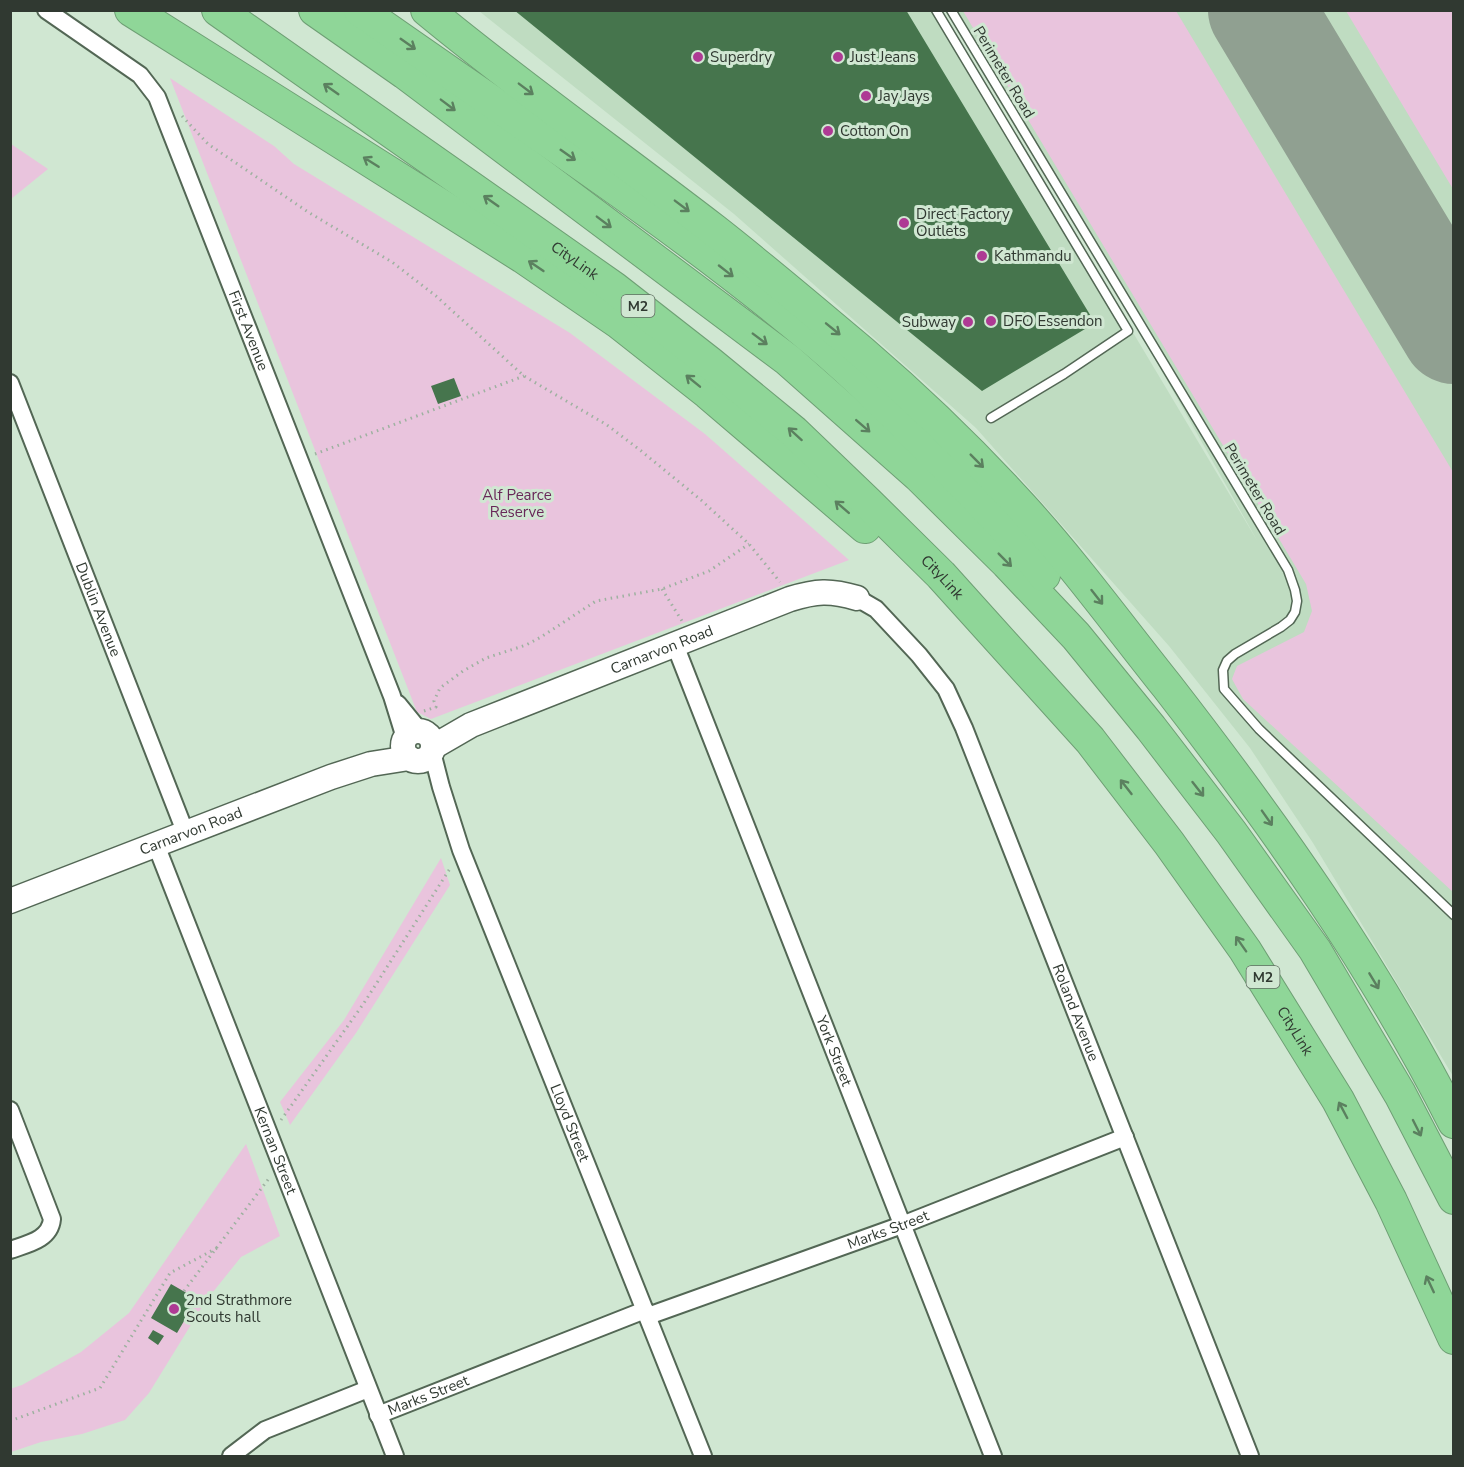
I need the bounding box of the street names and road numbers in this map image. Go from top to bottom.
street label: Perimeter Road [969,22,1039,122]
street label: CityLink [547,237,603,285]
street label: First Avenue [224,288,273,374]
road number: M2 [622,295,654,317]
street label: Perimeter Road [1220,439,1290,539]
street label: CityLink [916,551,969,604]
street label: Dublin Avenue [71,559,126,659]
street label: Carnarvon Road [607,620,716,679]
street label: Carnarvon Road [137,802,245,860]
street label: Roland Avenue [1048,961,1104,1064]
road number: M2 [1246,966,1280,988]
street label: CityLink [1272,1003,1318,1060]
street label: York Street [811,1012,857,1090]
street label: Lloyd Street [545,1081,595,1165]
street label: Kernan Street [249,1104,302,1198]
street label: Marks Street [844,1205,932,1254]
street label: Marks Street [385,1370,472,1420]

